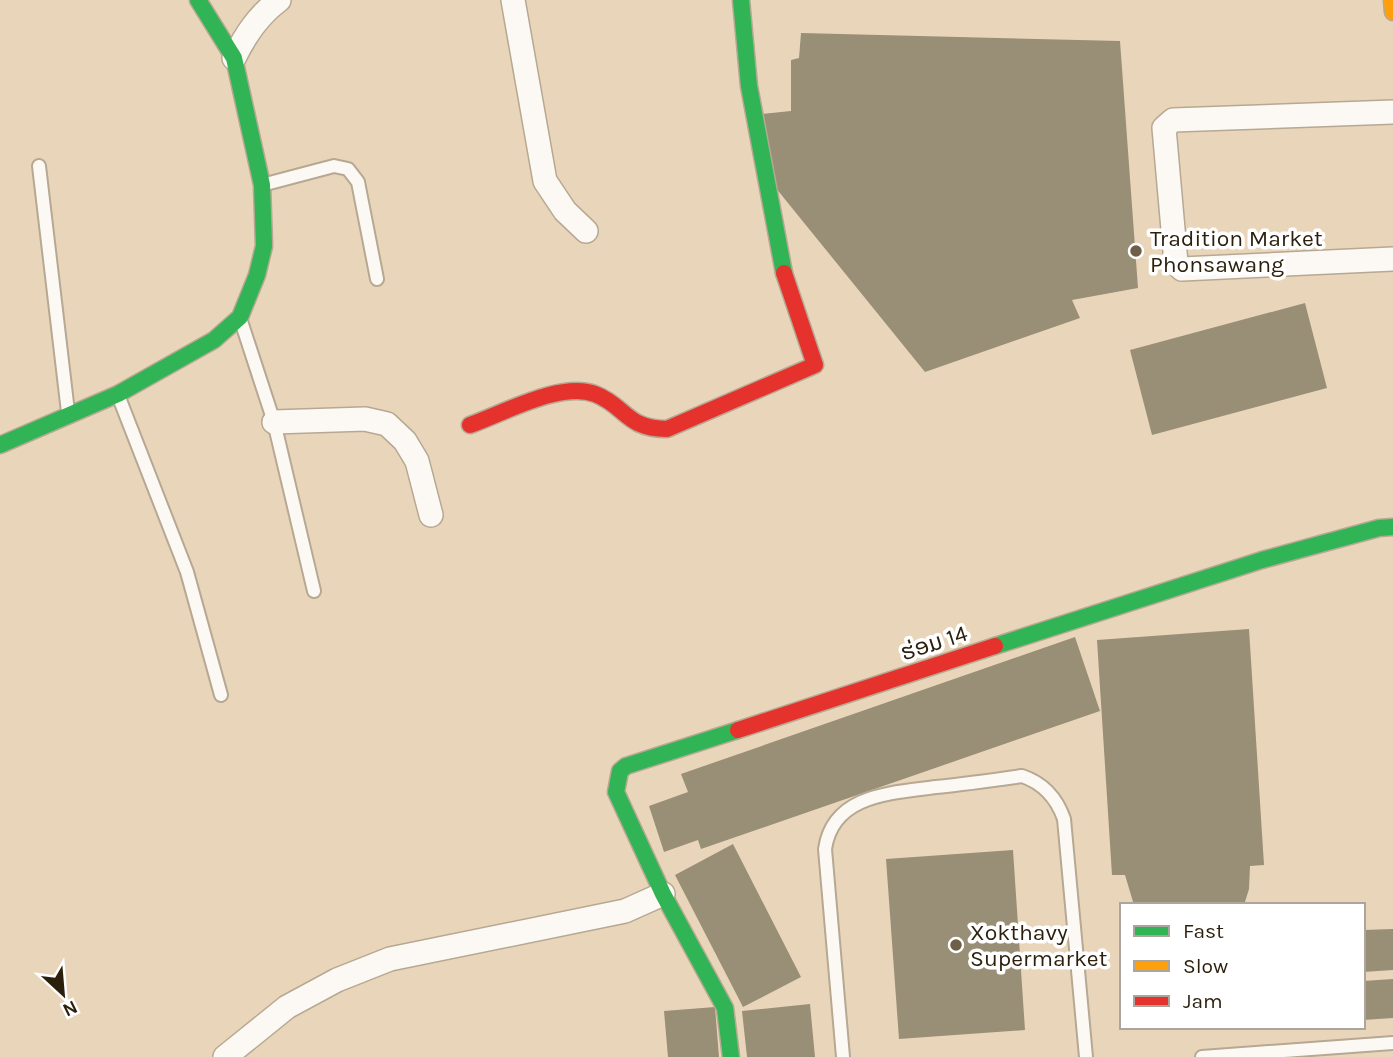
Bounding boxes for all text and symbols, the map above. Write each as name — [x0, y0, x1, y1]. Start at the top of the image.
place label: Tradition Market Phonsawang — [1150, 225, 1323, 278]
marker: Tradition Market Phonsawang — [1128, 243, 1144, 259]
street label: ຮ່ອມ 14 — [897, 620, 971, 666]
legend — [1120, 903, 1365, 1029]
place label: Xokthavy Supermarket — [970, 919, 1108, 972]
text: Fast — [1183, 919, 1224, 943]
marker: Xokthavy Supermarket — [948, 937, 964, 953]
text: Slow — [1183, 954, 1228, 978]
north arrow — [28, 959, 98, 1029]
text: Jam — [1183, 989, 1223, 1013]
text: N — [59, 996, 81, 1021]

